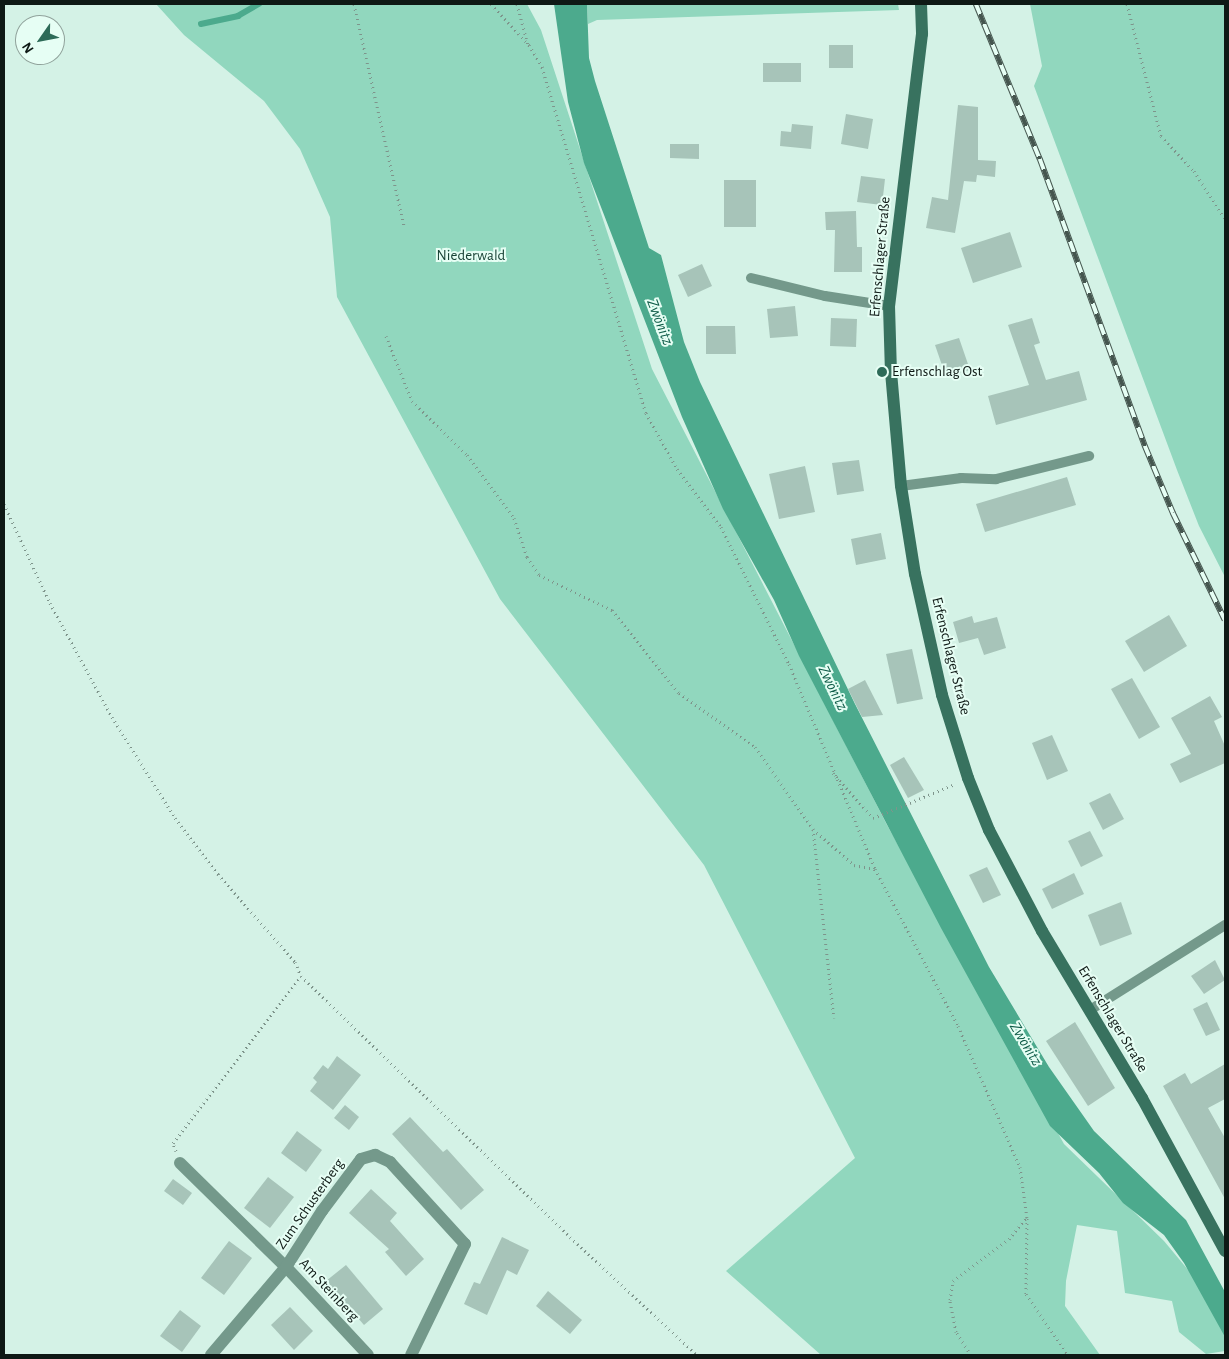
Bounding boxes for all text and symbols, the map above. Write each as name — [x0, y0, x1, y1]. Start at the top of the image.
north arrow — [15, 15, 65, 65]
text: N — [20, 40, 37, 56]
street label: Erfenschlager Straße — [866, 196, 894, 318]
park label: Niederwald — [437, 247, 505, 265]
water label: Zwönitz — [642, 296, 678, 348]
place label: Erfenschlag Ost — [892, 363, 982, 381]
marker: Erfenschlag Ost — [876, 366, 888, 378]
street label: Erfenschlager Straße — [928, 595, 974, 717]
water label: Zwönitz — [814, 662, 852, 714]
street label: Erfenschlager Straße — [1074, 963, 1152, 1075]
water label: Zwönitz — [1005, 1019, 1047, 1069]
street label: Zum Schusterberg — [272, 1155, 348, 1253]
street label: Am Steinberg — [295, 1255, 363, 1325]

